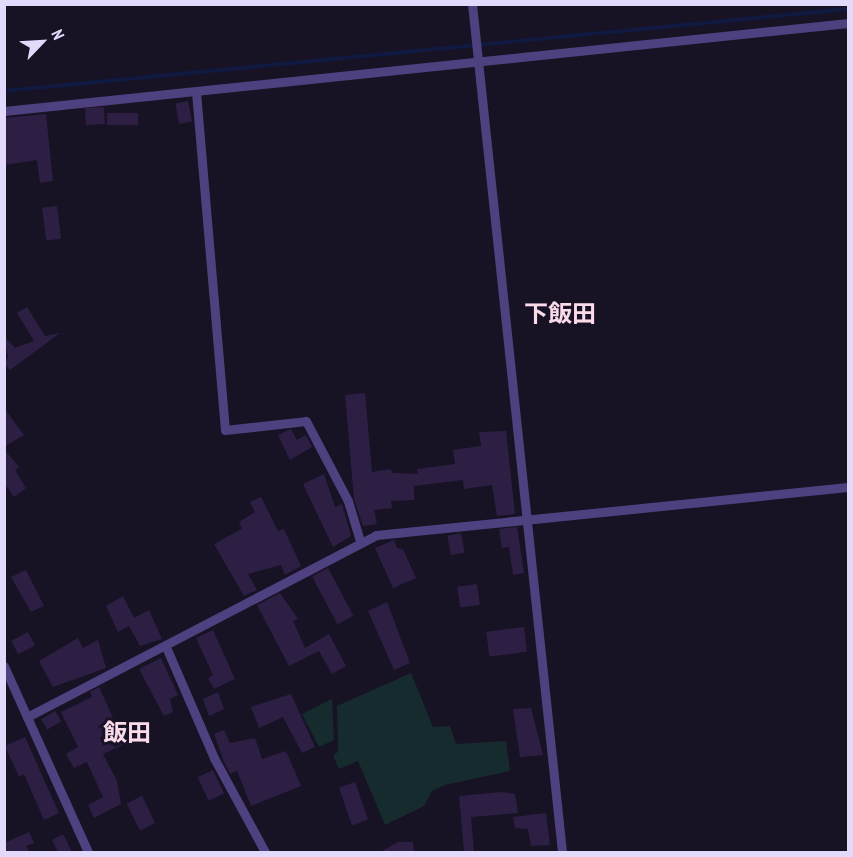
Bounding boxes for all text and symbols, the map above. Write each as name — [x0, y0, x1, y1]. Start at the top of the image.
north arrow — [12, 12, 72, 72]
text: N — [47, 26, 69, 43]
district label: 下飯田 — [524, 300, 596, 328]
district label: 飯田 — [103, 719, 151, 747]

